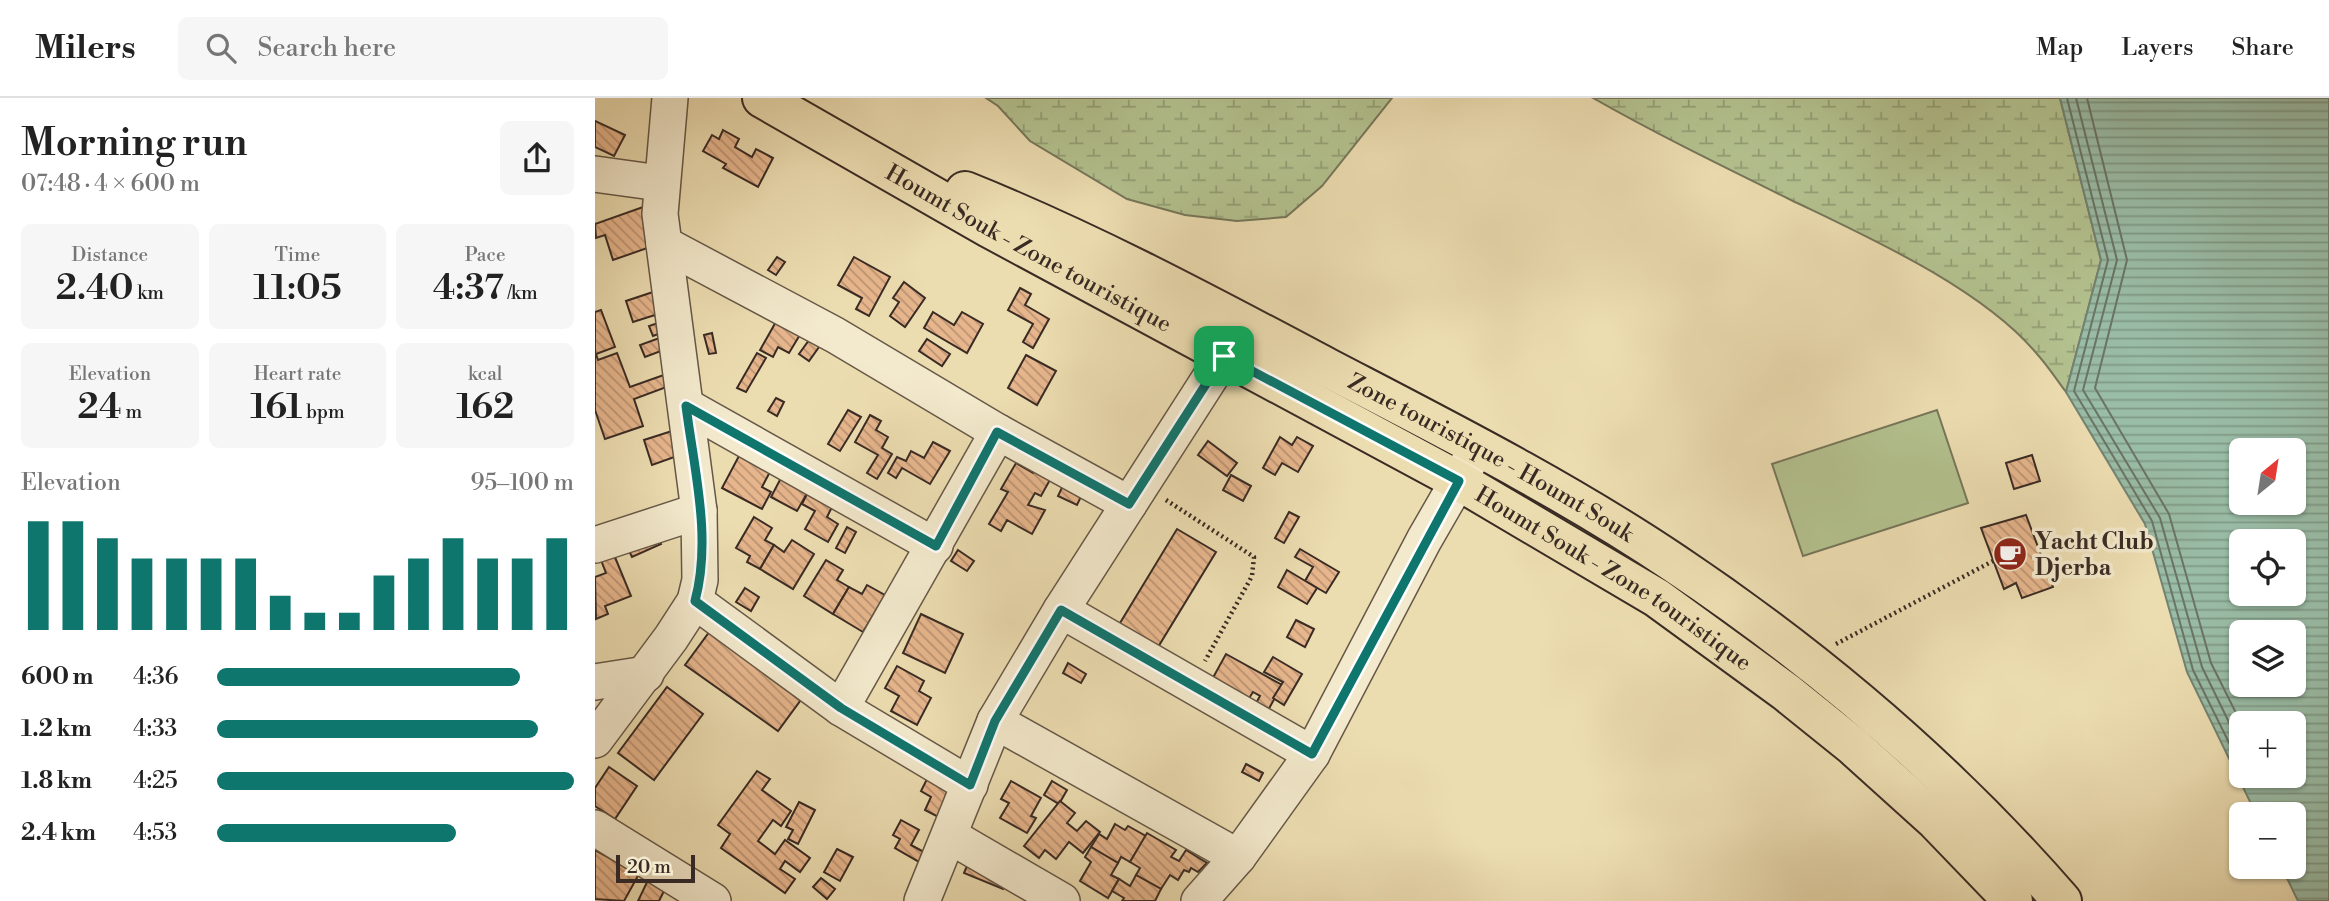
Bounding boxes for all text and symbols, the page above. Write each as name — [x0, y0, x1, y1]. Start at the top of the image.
search box — [178, 17, 668, 80]
text: Milers — [35, 28, 136, 69]
icon: search — [202, 29, 240, 67]
text: Search here — [258, 32, 396, 64]
text: Map — [2036, 33, 2083, 63]
text: Layers — [2121, 33, 2193, 63]
text: Share — [2231, 33, 2294, 63]
text: Morning run — [21, 120, 247, 167]
button: share — [500, 121, 574, 195]
street label: Houmt Souk - Zone touristique — [880, 159, 1176, 339]
text: 07:48 · 4 × 600 m — [21, 170, 200, 198]
text: Distance — [71, 243, 148, 267]
text: Time — [275, 243, 320, 267]
text: Pace — [465, 243, 506, 267]
text: 2.40 — [56, 267, 133, 310]
text: 11:05 — [253, 267, 342, 310]
text: 4:37 — [433, 267, 504, 310]
text: km — [133, 281, 164, 305]
text: /km — [504, 281, 538, 305]
pin — [1194, 326, 1254, 386]
icon: arrive — [1205, 337, 1243, 375]
text: Elevation — [69, 362, 151, 386]
text: Heart rate — [254, 362, 341, 386]
text: kcal — [468, 362, 502, 386]
street label: Zone touristique - Houmt Souk — [1343, 368, 1640, 549]
text: 24 — [77, 386, 122, 429]
text: 161 — [250, 386, 302, 429]
text: 162 — [456, 386, 514, 429]
text: m — [122, 400, 142, 424]
text: bpm — [302, 400, 345, 424]
north arrow — [2229, 438, 2307, 514]
map controls — [2229, 438, 2306, 879]
text: Elevation — [21, 469, 121, 497]
text: 95–100 m — [470, 469, 574, 497]
street label: Houmt Souk - Zone touristique — [1470, 481, 1757, 677]
place label: Yacht Club Djerba — [2035, 528, 2154, 582]
button: locate — [2229, 529, 2306, 606]
cafe icon: Yacht Club Djerba — [1991, 535, 2029, 573]
button: layers — [2229, 620, 2306, 697]
text: 600 m — [21, 663, 94, 691]
text: 4:36 — [133, 663, 179, 691]
button: + — [2229, 711, 2306, 788]
text: 1.2 km — [21, 715, 92, 743]
text: 4:33 — [133, 715, 177, 743]
text: 1.8 km — [21, 767, 92, 795]
text: 4:25 — [133, 767, 178, 795]
button: − — [2229, 802, 2306, 879]
text: 2.4 km — [21, 819, 96, 847]
text: 4:53 — [133, 819, 177, 847]
scale bar — [616, 852, 695, 884]
text: 20 m — [627, 855, 671, 879]

